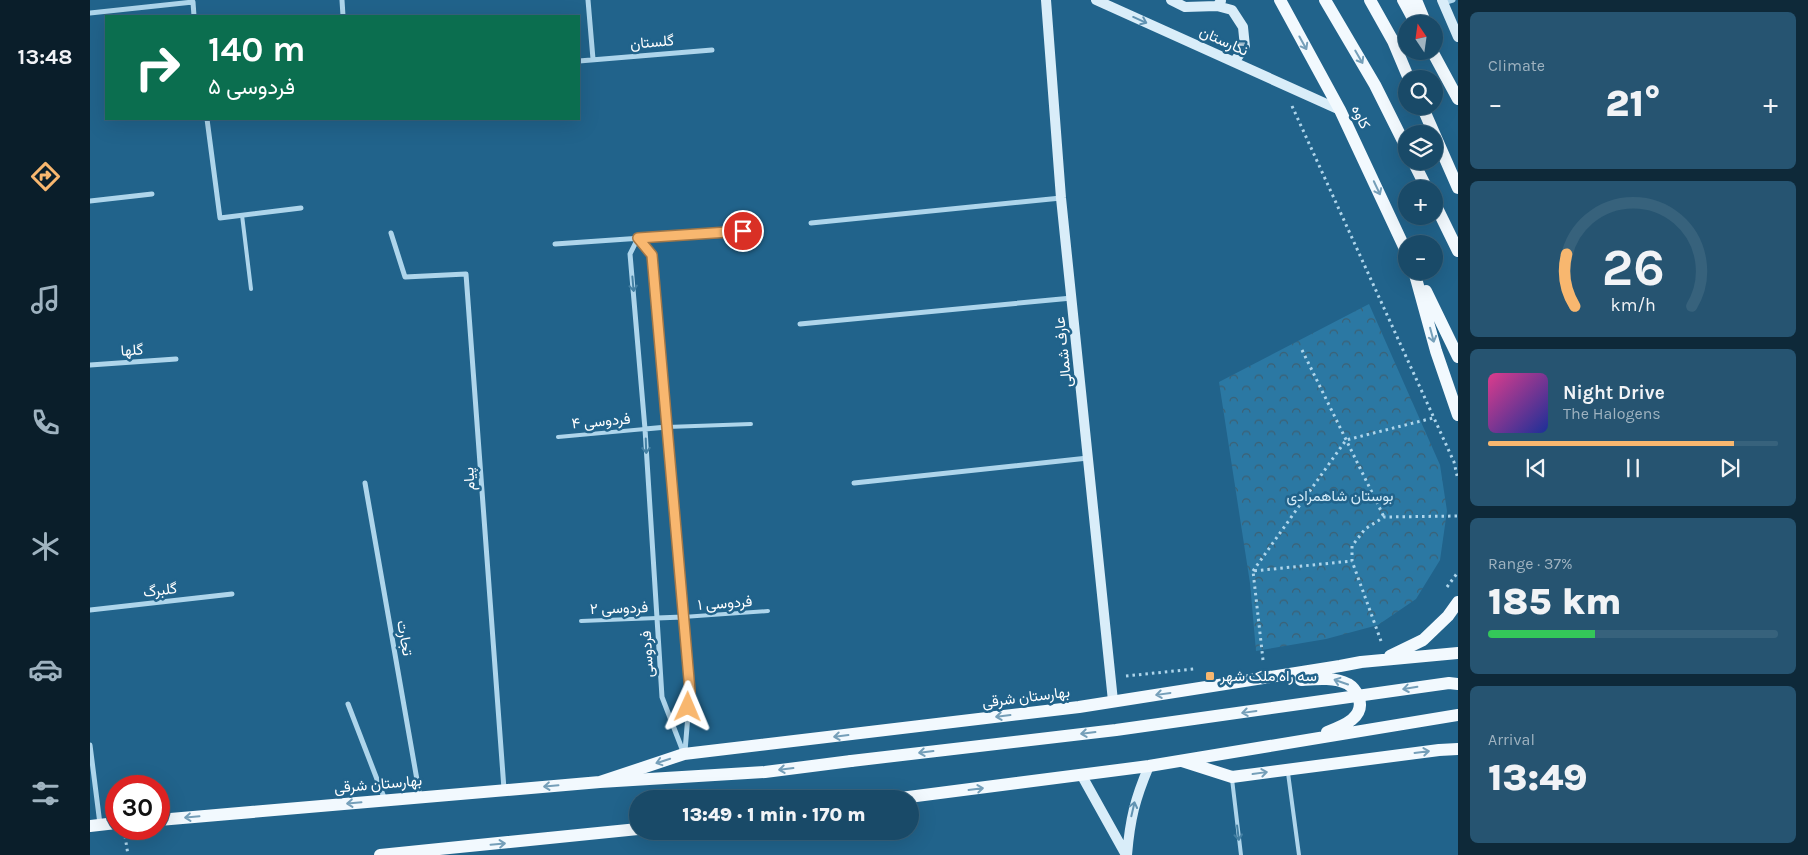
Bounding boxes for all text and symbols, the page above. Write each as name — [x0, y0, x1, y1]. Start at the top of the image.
north arrow — [1398, 15, 1442, 60]
map controls — [1398, 15, 1443, 280]
one-way arrow — [1132, 16, 1147, 25]
street label: نگارستان — [1197, 22, 1251, 60]
text: 140 m — [208, 29, 306, 70]
street label: گلستان — [629, 31, 675, 53]
icon: right — [125, 35, 190, 100]
one-way arrow — [1298, 35, 1308, 50]
text: 13:48 — [18, 44, 72, 70]
one-way arrow — [1354, 50, 1364, 64]
text: Climate — [1488, 56, 1545, 75]
button: search — [1398, 70, 1443, 115]
text: فردوسی ۵ — [208, 74, 295, 100]
text: 21° — [1605, 81, 1661, 126]
text: − — [1488, 87, 1503, 120]
text: + — [1763, 87, 1778, 120]
street label: کاوه — [1348, 102, 1374, 132]
button: layers — [1398, 125, 1443, 170]
icon: directions — [28, 159, 63, 194]
one-way arrow — [1372, 180, 1382, 195]
button: + — [1398, 180, 1443, 225]
pin — [722, 210, 764, 252]
icon: arrive — [729, 217, 757, 245]
button: − — [1398, 235, 1443, 280]
text: 26 — [1601, 237, 1665, 298]
one-way arrow — [628, 276, 637, 292]
icon: music — [28, 282, 63, 317]
text: km/h — [1610, 295, 1656, 316]
street label: عارف شمالی — [1050, 316, 1077, 388]
one-way arrow — [1428, 327, 1437, 343]
street label: گلها — [120, 340, 144, 360]
text: Night Drive — [1563, 382, 1665, 404]
text: The Halogens — [1563, 404, 1661, 423]
icon: phone — [28, 405, 63, 440]
street label: فردوسی ۴ — [571, 409, 631, 434]
one-way arrow — [641, 438, 651, 454]
icon: previous — [1522, 454, 1550, 482]
icon: pause — [1619, 454, 1647, 482]
icon: next — [1716, 454, 1744, 482]
street label: پیام — [459, 467, 480, 491]
park label: بوستان شاهمرادی — [1286, 487, 1394, 506]
icon: climate — [28, 529, 63, 564]
text: Range · 37% — [1488, 554, 1573, 573]
street label: گلبرگ — [142, 579, 178, 601]
text: 185 km — [1488, 579, 1622, 624]
street label: فردوسی ۱ — [697, 592, 753, 615]
street label: فردوسی ۲ — [590, 598, 649, 619]
street label: تجارت — [393, 619, 417, 658]
street label: فردوسی — [637, 630, 658, 678]
icon: car — [28, 652, 63, 687]
place label: سه راه ملک شهر — [1219, 667, 1317, 685]
marker: سه راه ملک شهر — [1204, 670, 1216, 682]
one-way arrow — [1334, 677, 1350, 687]
position arrow — [661, 680, 713, 732]
street label: بهارستان شرقی — [981, 683, 1071, 712]
one-way arrow — [1402, 684, 1418, 694]
one-way arrow — [1156, 689, 1172, 699]
one-way arrow — [1241, 707, 1257, 717]
one-way arrow — [995, 711, 1011, 721]
one-way arrow — [1080, 728, 1096, 738]
text: Arrival — [1488, 730, 1535, 749]
one-way arrow — [834, 731, 850, 741]
one-way arrow — [919, 747, 935, 757]
one-way arrow — [1413, 747, 1429, 757]
text: 13:49 — [1488, 755, 1588, 800]
one-way arrow — [656, 757, 672, 766]
one-way arrow — [778, 764, 794, 774]
one-way arrow — [1252, 768, 1268, 778]
street label: بهارستان شرقی — [333, 771, 423, 798]
speed limit sign: 30 — [105, 775, 170, 840]
icon: filters — [28, 776, 63, 811]
one-way arrow — [543, 781, 559, 791]
one-way arrow — [968, 784, 984, 794]
one-way arrow — [347, 798, 363, 808]
one-way arrow — [1129, 802, 1138, 818]
text: 13:49 · 1 min · 170 m — [682, 804, 866, 826]
one-way arrow — [185, 812, 201, 822]
one-way arrow — [1233, 825, 1243, 841]
one-way arrow — [490, 839, 506, 849]

